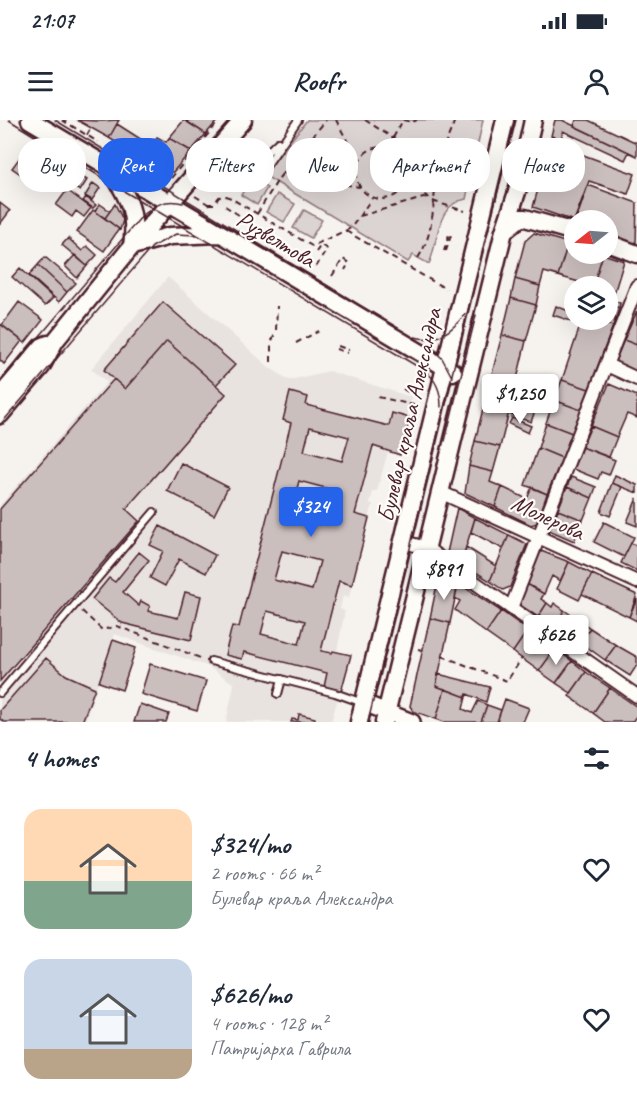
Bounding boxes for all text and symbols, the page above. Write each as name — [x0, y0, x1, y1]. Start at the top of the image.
text: 21:07 — [30, 7, 74, 35]
text: Roofr — [293, 64, 344, 98]
icon: menu — [24, 65, 57, 98]
icon: person — [580, 65, 613, 98]
chip: Buy — [18, 138, 86, 192]
chip: Rent — [98, 138, 174, 192]
chip: Filters — [186, 138, 274, 192]
chip: New — [286, 138, 358, 192]
chip: Apartment — [370, 138, 490, 192]
chip: House — [502, 138, 585, 192]
street label: Рузвелтова — [231, 204, 322, 276]
north arrow — [564, 210, 618, 264]
map controls — [564, 210, 618, 330]
button: layers — [564, 276, 618, 330]
street label: Булевар краља Александра — [370, 304, 449, 525]
pin: $1,250 — [471, 374, 569, 425]
text: $1,250 — [496, 381, 544, 406]
pin: $324 — [275, 487, 347, 538]
street label: Молерова — [507, 487, 591, 547]
text: $324 — [293, 494, 329, 519]
pin: $891 — [408, 550, 480, 601]
text: $891 — [426, 557, 462, 582]
pin: $626 — [520, 615, 592, 666]
text: $626 — [538, 622, 574, 647]
text: 4 homes — [24, 742, 97, 775]
icon: filters — [580, 742, 613, 775]
text: $324/mo — [210, 828, 290, 861]
icon: home — [72, 833, 144, 905]
icon: heart — [580, 853, 613, 886]
text: 2 rooms · 66 m² — [210, 861, 318, 886]
text: Булевар краља Александра — [210, 886, 392, 911]
text: $626/mo — [210, 978, 291, 1011]
icon: home — [72, 983, 144, 1055]
icon: heart — [580, 1003, 613, 1036]
text: 4 rooms · 128 m² — [210, 1011, 327, 1036]
text: Патријарха Гаврила — [210, 1036, 350, 1061]

